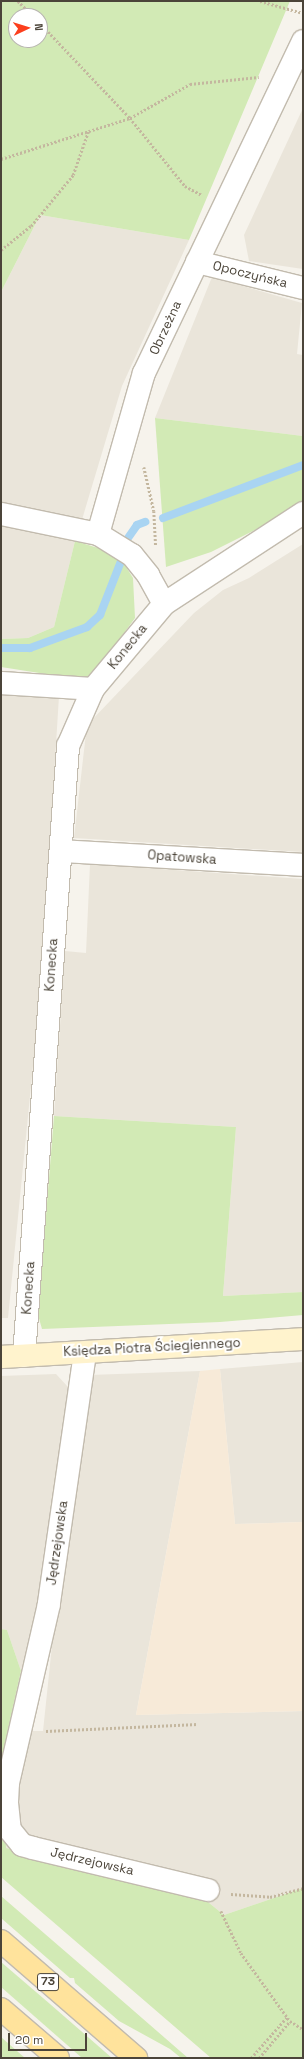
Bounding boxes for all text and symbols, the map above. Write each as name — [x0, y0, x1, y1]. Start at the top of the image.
north arrow — [8, 8, 48, 48]
text: N — [32, 23, 46, 31]
street label: Opoczyńska — [211, 258, 289, 292]
street label: Obrzeżna — [147, 298, 185, 358]
street label: Konecka — [105, 621, 151, 673]
street label: Opatowska — [147, 848, 217, 868]
street label: Konecka — [42, 938, 62, 992]
street label: Konecka — [19, 1261, 39, 1315]
street label: Księdza Piotra Ściegiennego — [63, 1336, 241, 1360]
street label: Jędrzejowska — [44, 1500, 72, 1586]
street label: Jędrzejowska — [49, 1845, 135, 1879]
road number: 73 — [37, 1972, 59, 1992]
scale bar — [10, 2025, 89, 2051]
text: 20 m — [15, 2032, 43, 2048]

